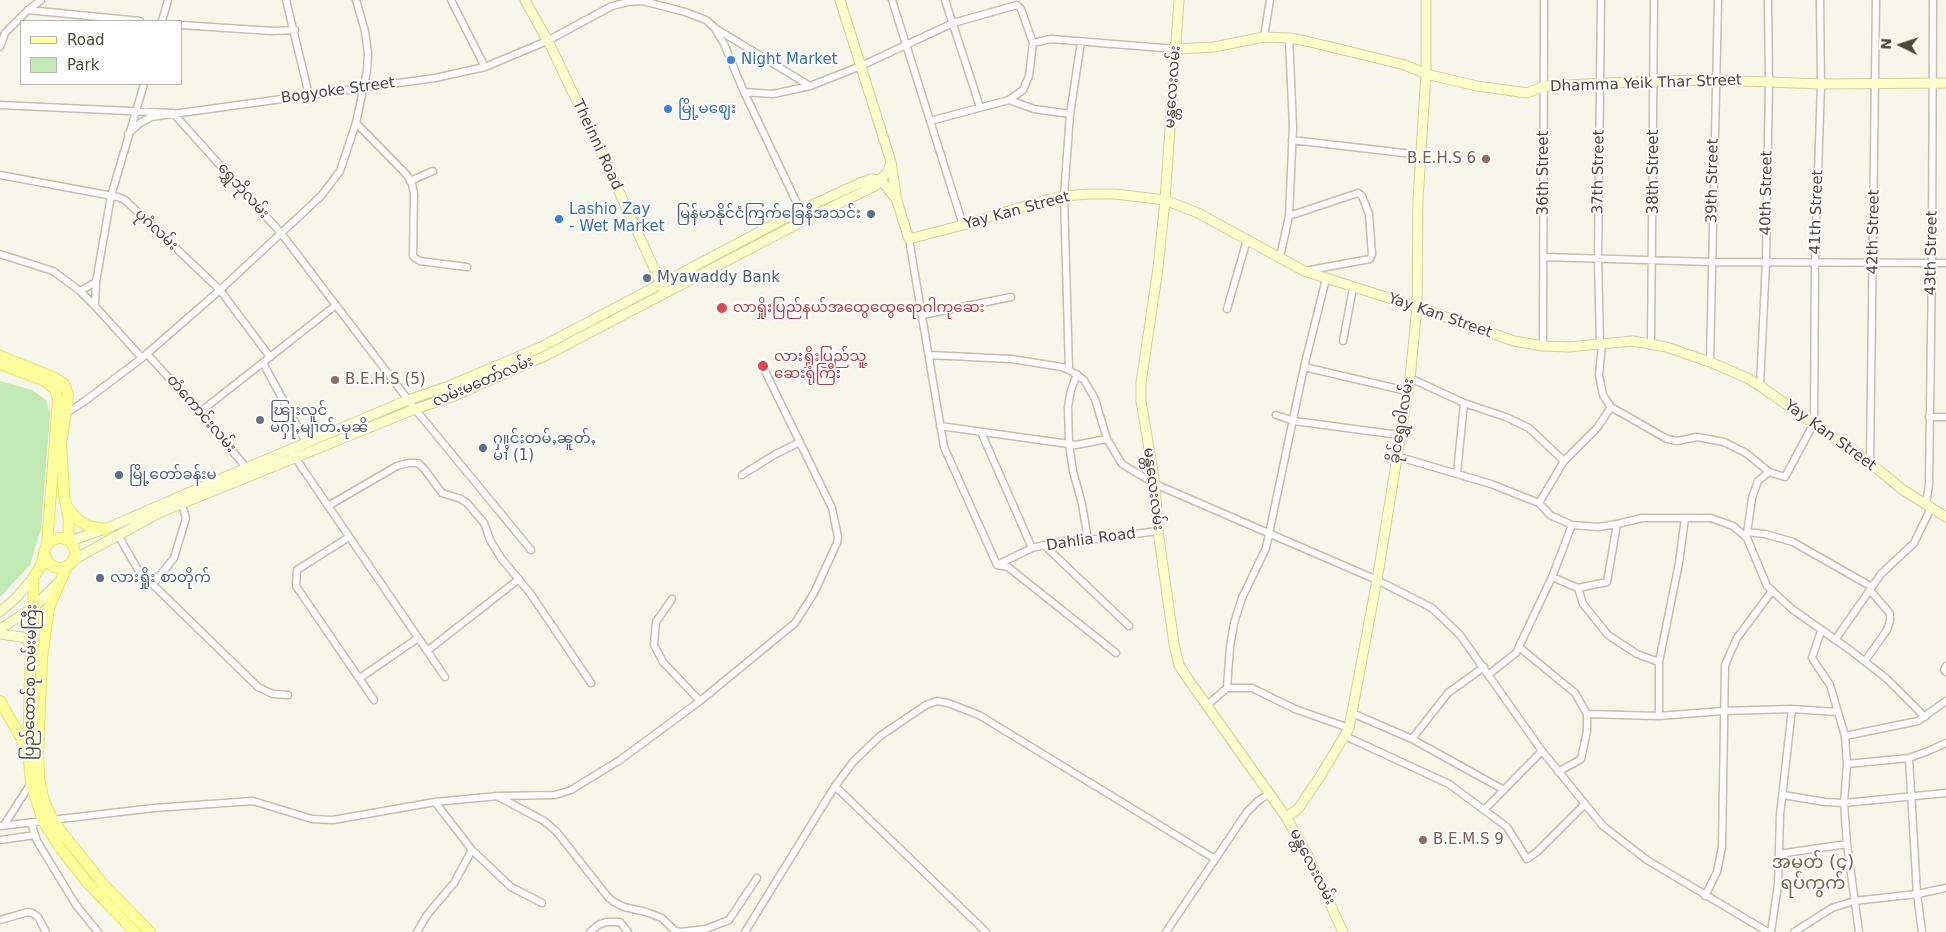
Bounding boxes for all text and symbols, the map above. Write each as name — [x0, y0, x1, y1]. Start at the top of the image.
legend — [20, 20, 182, 85]
north arrow — [1876, 20, 1926, 70]
text: Road — [67, 31, 105, 49]
text: N — [1878, 38, 1894, 50]
street label: မန္တလေးလမ်း — [1161, 45, 1185, 129]
place label: Night Market — [741, 51, 838, 69]
marker: Night Market — [725, 54, 737, 66]
text: Park — [67, 56, 99, 74]
street label: Dhamma Yeik Thar Street — [1550, 72, 1742, 96]
street label: Bogyoke Street — [280, 74, 396, 108]
street label: Theinni Road — [568, 97, 626, 193]
place label: မြို့မဈေး — [678, 100, 736, 118]
marker: မြို့မဈေး — [662, 103, 674, 115]
street label: 37th Street — [1589, 129, 1609, 215]
street label: 38th Street — [1645, 130, 1663, 214]
street label: 36th Street — [1535, 131, 1553, 215]
street label: 39th Street — [1703, 138, 1723, 224]
place label: B.E.H.S 6 — [1407, 150, 1476, 168]
street label: 40th Street — [1757, 150, 1777, 236]
marker: B.E.H.S 6 — [1480, 153, 1492, 165]
street label: ရွှေဘိုလမ်း — [213, 159, 273, 223]
street label: 41th Street — [1807, 169, 1827, 255]
street label: Yay Kan Street — [962, 188, 1072, 234]
street label: 42th Street — [1864, 189, 1884, 275]
place label: Lashio Zay - Wet Market — [569, 201, 665, 236]
place label: မြန်မာနိုင်ငံကြက်ခြေနီအသင်း — [677, 205, 861, 223]
street label: ပုဂံလမ်း — [131, 206, 181, 254]
marker: မြန်မာနိုင်ငံကြက်ခြေနီအသင်း — [865, 208, 877, 220]
street label: 43th Street — [1922, 210, 1942, 296]
marker: Lashio Zay - Wet Market — [553, 213, 565, 225]
place label: Myawaddy Bank — [657, 269, 780, 287]
marker: Myawaddy Bank — [641, 272, 653, 284]
street label: Yay Kan Street — [1386, 290, 1494, 342]
place label: လာရှိုးပြည်နယ်အထွေထွေရောဂါကုဆေး — [733, 299, 985, 317]
marker: လာရှိုးပြည်နယ်အထွေထွေရောဂါကုဆေး — [715, 301, 729, 315]
place label: လားရှိုးပြည်သူ့ ဆေးရုံကြီး — [774, 348, 867, 383]
street label: လမ်းမတော်လမ်း — [430, 353, 536, 411]
marker: လားရှိုးပြည်သူ့ ဆေးရုံကြီး — [756, 359, 770, 373]
place label: B.E.H.S (5) — [345, 371, 426, 389]
street label: တံကောင်းလမ်း — [162, 372, 240, 456]
marker: B.E.H.S (5) — [329, 374, 341, 386]
street label: ခိုင်ရွှေဝါလမ်း — [1386, 377, 1418, 465]
street label: Yay Kan Street — [1781, 397, 1879, 475]
place label: ၽြႃးလူင် မႁႃႇမျၢတ်ႉမုၼိ — [270, 402, 368, 437]
marker: ၽြႃးလူင် မႁႃႇမျၢတ်ႉမုၼိ — [254, 414, 266, 426]
place label: ႁူင်းတမ်ႇၼူတ်ႇ မၢႆ (1) — [493, 430, 596, 465]
marker: ႁူင်းတမ်ႇၼူတ်ႇ မၢႆ (1) — [477, 442, 489, 454]
street label: မန္တလေးလမ်း — [1139, 447, 1167, 531]
place label: မြို့တော်ခန်းမ — [129, 466, 217, 484]
marker: မြို့တော်ခန်းမ — [113, 469, 125, 481]
street label: Dahlia Road — [1045, 525, 1137, 555]
place label: လားရှိုး စာတိုက် — [110, 569, 211, 587]
marker: လားရှိုး စာတိုက် — [94, 572, 106, 584]
street label: ပြည်ထောင်စု လမ်းမကြီး — [21, 604, 41, 760]
street label: မန္တလေးလမ်း — [1285, 826, 1339, 908]
place label: B.E.M.S 9 — [1433, 831, 1504, 849]
marker: B.E.M.S 9 — [1417, 834, 1429, 846]
district label: အမှတ် (၄) ရပ်ကွက် — [1772, 852, 1854, 894]

